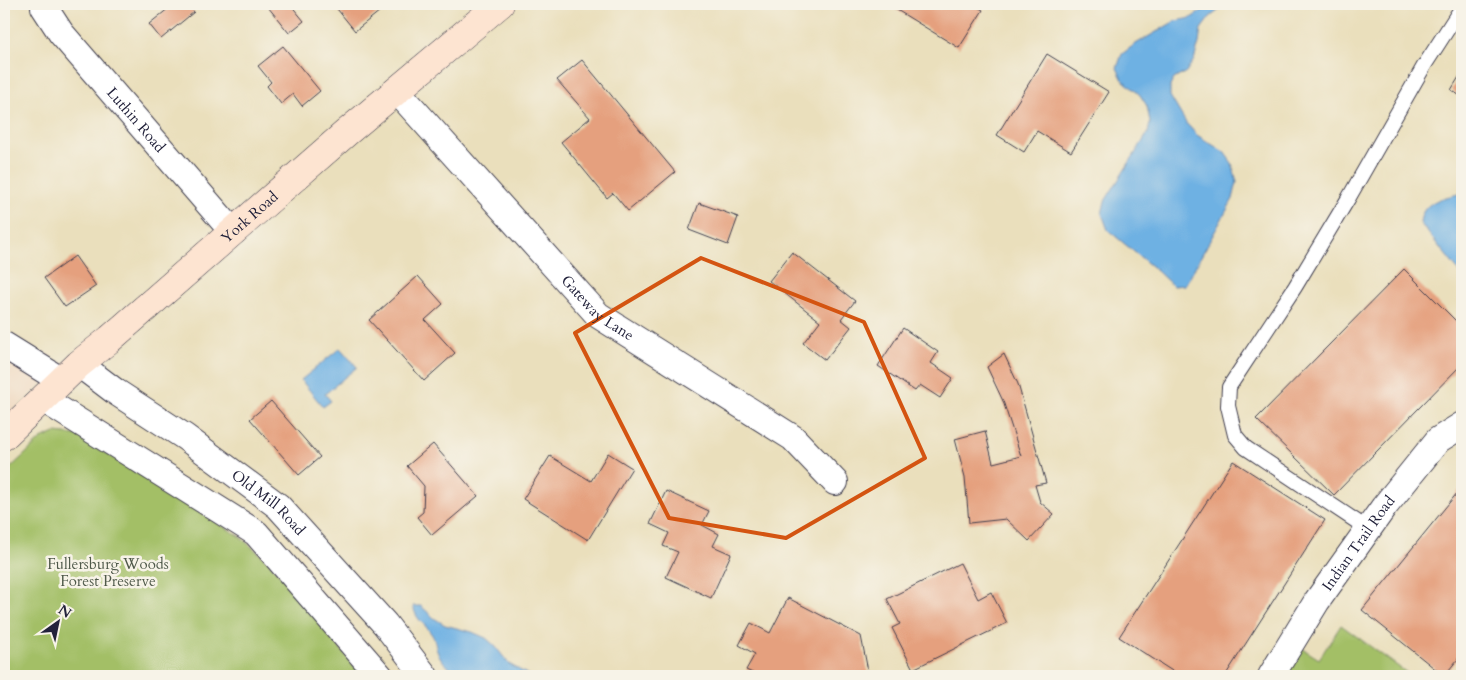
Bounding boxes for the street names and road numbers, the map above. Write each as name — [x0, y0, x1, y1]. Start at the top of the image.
street label: Luthin Road — [102, 83, 170, 157]
street label: York Road — [217, 187, 282, 248]
street label: Gateway Lane — [557, 271, 638, 345]
street label: Old Mill Road — [227, 465, 310, 540]
street label: Indian Trail Road — [1317, 491, 1399, 595]

